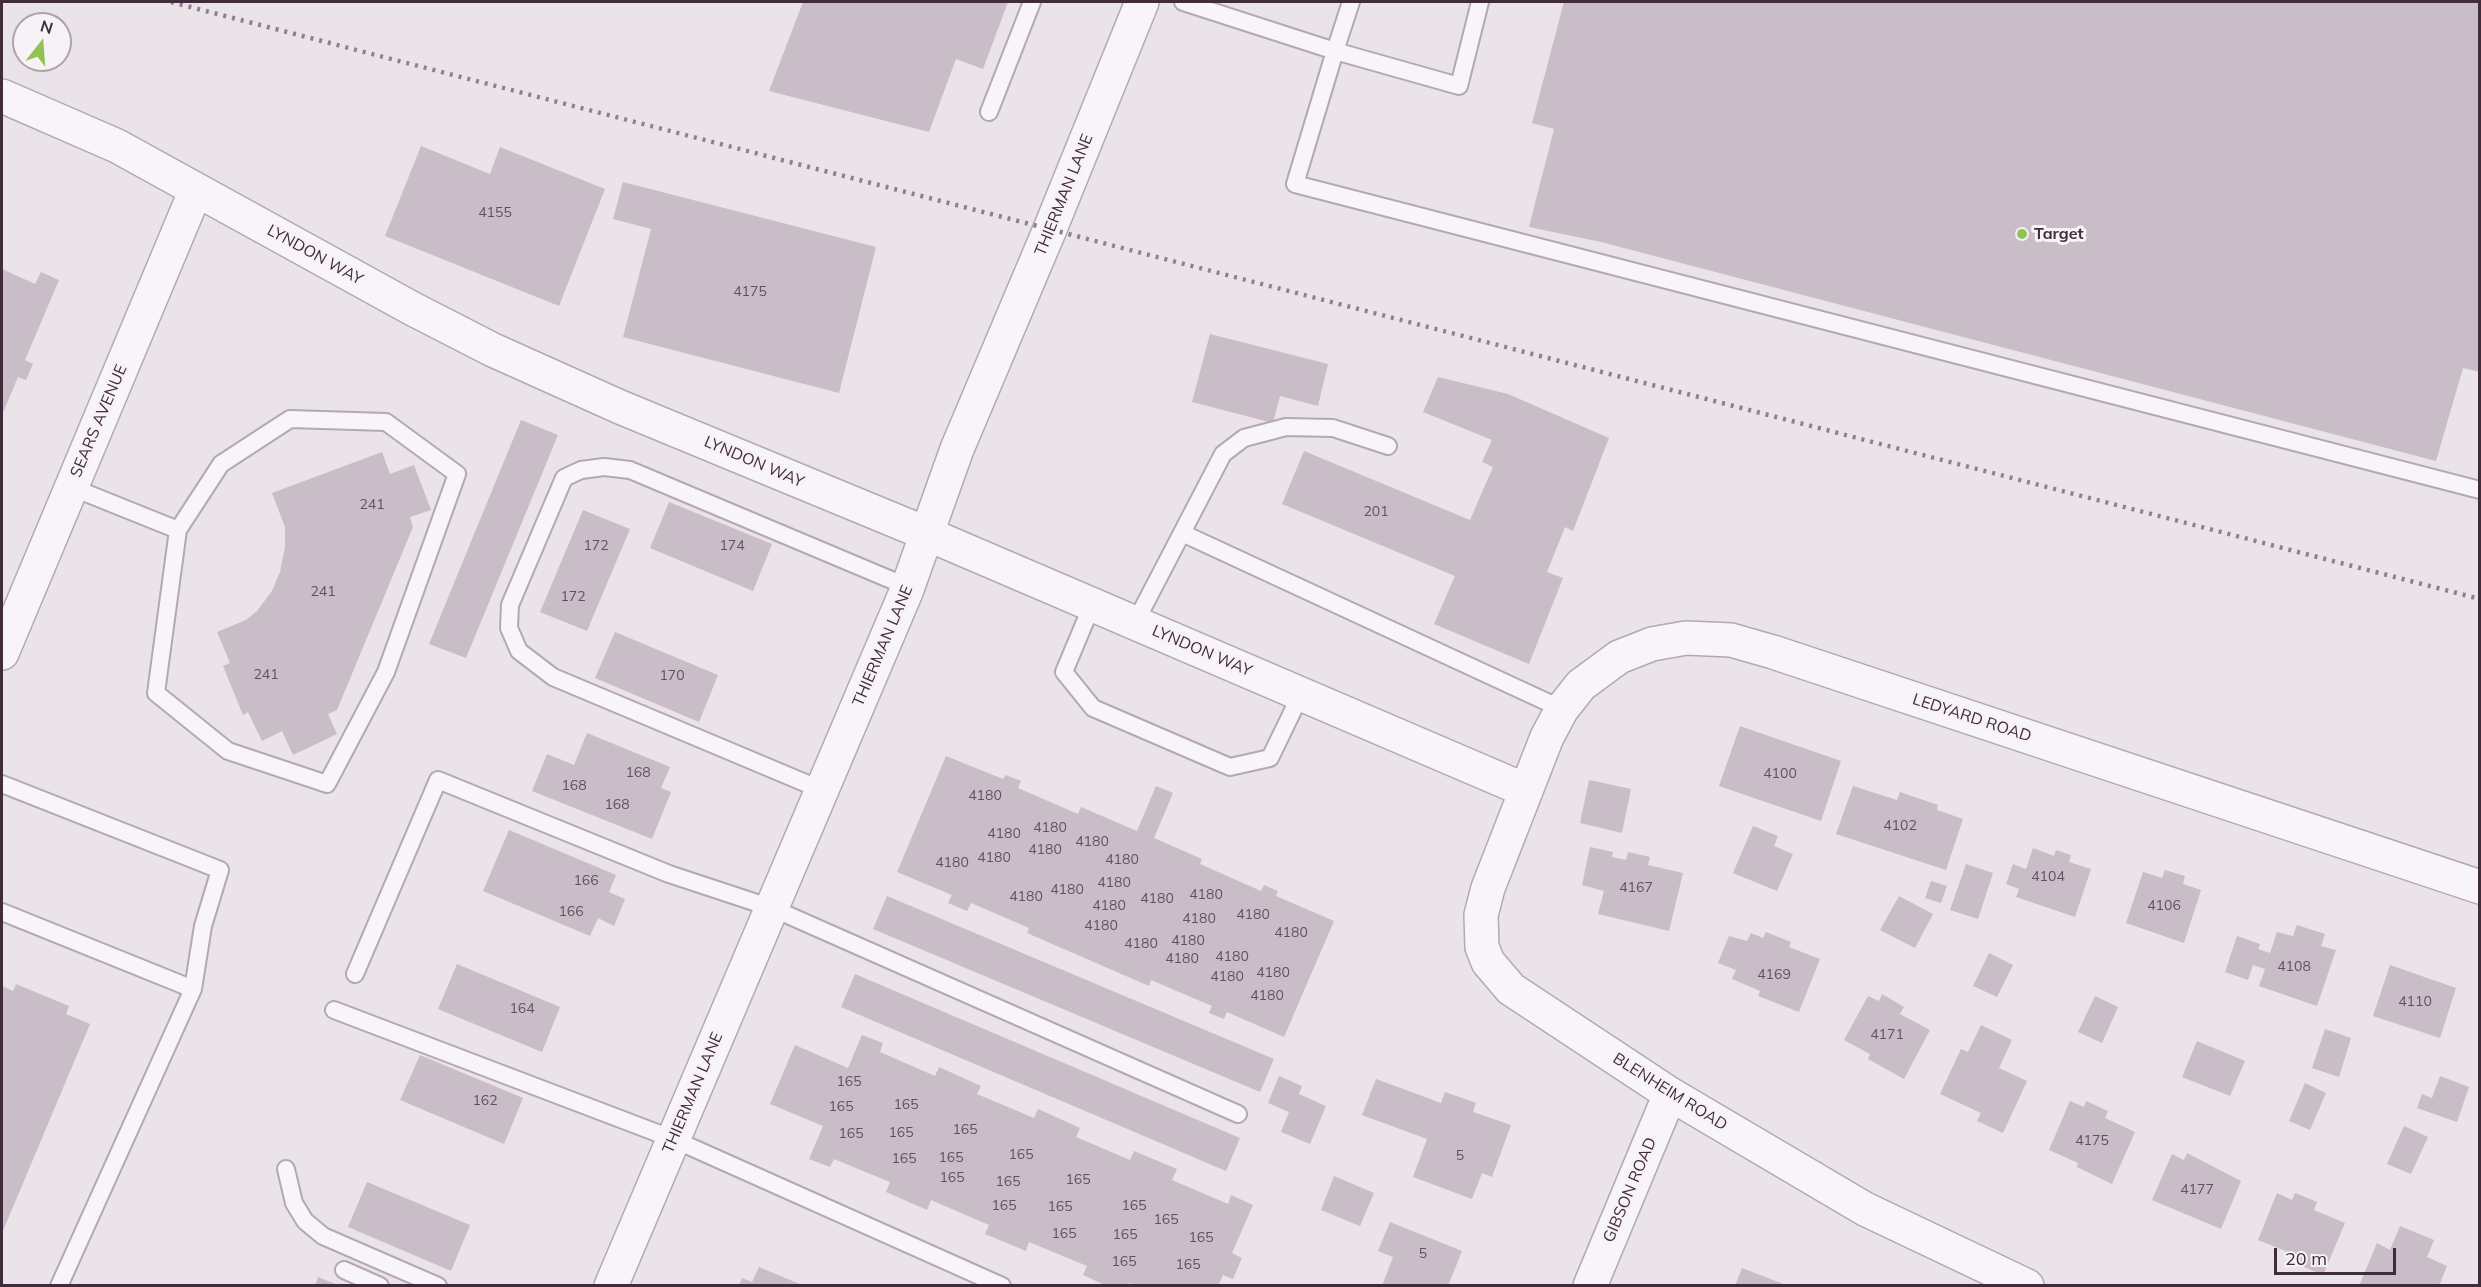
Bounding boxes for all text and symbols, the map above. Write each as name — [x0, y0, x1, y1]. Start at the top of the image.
north arrow — [12, 12, 72, 72]
text: N — [38, 15, 55, 38]
street label: THIERMAN LANE — [1031, 131, 1097, 259]
house number: 4155 — [478, 205, 512, 221]
street label: LYNDON WAY — [264, 221, 366, 289]
place label: Target — [2034, 224, 2083, 244]
marker: Target — [2015, 227, 2029, 241]
house number: 4175 — [733, 284, 767, 300]
street label: SEARS AVENUE — [67, 362, 131, 480]
street label: LYNDON WAY — [701, 432, 807, 492]
house number: 241 — [359, 497, 385, 513]
house number: 201 — [1363, 504, 1389, 520]
house number: 172 — [583, 538, 609, 554]
house number: 174 — [719, 538, 745, 554]
street label: THIERMAN LANE — [849, 583, 917, 709]
house number: 241 — [310, 584, 336, 600]
house number: 172 — [560, 589, 586, 605]
street label: LYNDON WAY — [1149, 621, 1255, 681]
house number: 241 — [253, 667, 279, 683]
house number: 170 — [659, 668, 685, 684]
street label: LEDYARD ROAD — [1910, 690, 2034, 746]
house number: 168 — [625, 765, 651, 781]
house number: 4100 — [1763, 766, 1797, 782]
house number: 168 — [561, 778, 587, 794]
house number: 4180 — [968, 788, 1002, 804]
house number: 168 — [604, 797, 630, 813]
house number: 4102 — [1883, 818, 1917, 834]
house number: 4180 — [1033, 820, 1067, 836]
house number: 4180 — [987, 826, 1021, 842]
house number: 4180 — [1075, 834, 1109, 850]
house number: 4180 — [1028, 842, 1062, 858]
house number: 4180 — [977, 850, 1011, 866]
house number: 4180 — [1105, 852, 1139, 868]
house number: 4180 — [935, 855, 969, 871]
house number: 4104 — [2031, 869, 2065, 885]
house number: 166 — [573, 873, 599, 889]
house number: 4180 — [1097, 875, 1131, 891]
house number: 4167 — [1619, 880, 1653, 896]
house number: 4180 — [1050, 882, 1084, 898]
house number: 4180 — [1189, 887, 1223, 903]
house number: 4180 — [1009, 889, 1043, 905]
house number: 4180 — [1140, 891, 1174, 907]
house number: 4180 — [1092, 898, 1126, 914]
house number: 4106 — [2147, 898, 2181, 914]
house number: 166 — [558, 904, 584, 920]
house number: 4180 — [1236, 907, 1270, 923]
house number: 4180 — [1182, 911, 1216, 927]
house number: 4180 — [1084, 918, 1118, 934]
house number: 4180 — [1274, 925, 1308, 941]
house number: 4180 — [1171, 933, 1205, 949]
house number: 4180 — [1124, 936, 1158, 952]
house number: 4180 — [1215, 949, 1249, 965]
house number: 4180 — [1165, 951, 1199, 967]
house number: 4108 — [2277, 959, 2311, 975]
house number: 4180 — [1256, 965, 1290, 981]
house number: 4169 — [1757, 967, 1791, 983]
house number: 4180 — [1210, 969, 1244, 985]
house number: 4180 — [1250, 988, 1284, 1004]
house number: 4110 — [2398, 994, 2432, 1010]
house number: 164 — [509, 1001, 535, 1017]
house number: 4171 — [1870, 1027, 1904, 1043]
street label: THIERMAN LANE — [659, 1030, 727, 1156]
street label: BLENHEIM ROAD — [1609, 1049, 1731, 1135]
house number: 165 — [836, 1074, 862, 1090]
house number: 162 — [472, 1093, 498, 1109]
house number: 165 — [893, 1097, 919, 1113]
house number: 165 — [828, 1099, 854, 1115]
house number: 165 — [952, 1122, 978, 1138]
house number: 165 — [888, 1125, 914, 1141]
house number: 165 — [838, 1126, 864, 1142]
house number: 4175 — [2075, 1133, 2109, 1149]
street label: GIBSON ROAD — [1599, 1135, 1661, 1245]
house number: 165 — [1008, 1147, 1034, 1163]
house number: 5 — [1456, 1148, 1464, 1164]
house number: 165 — [938, 1150, 964, 1166]
house number: 165 — [891, 1151, 917, 1167]
house number: 165 — [939, 1170, 965, 1186]
house number: 165 — [1065, 1172, 1091, 1188]
house number: 165 — [995, 1174, 1021, 1190]
house number: 4177 — [2180, 1182, 2214, 1198]
house number: 165 — [991, 1198, 1017, 1214]
house number: 165 — [1121, 1198, 1147, 1214]
house number: 165 — [1047, 1199, 1073, 1215]
house number: 165 — [1153, 1212, 1179, 1228]
house number: 165 — [1051, 1226, 1077, 1242]
house number: 165 — [1112, 1227, 1138, 1243]
house number: 165 — [1188, 1230, 1214, 1246]
scale bar — [2277, 1236, 2398, 1274]
house number: 5 — [1419, 1246, 1427, 1262]
text: 20 m — [2285, 1247, 2327, 1270]
house number: 165 — [1111, 1254, 1137, 1270]
house number: 165 — [1175, 1257, 1201, 1273]

